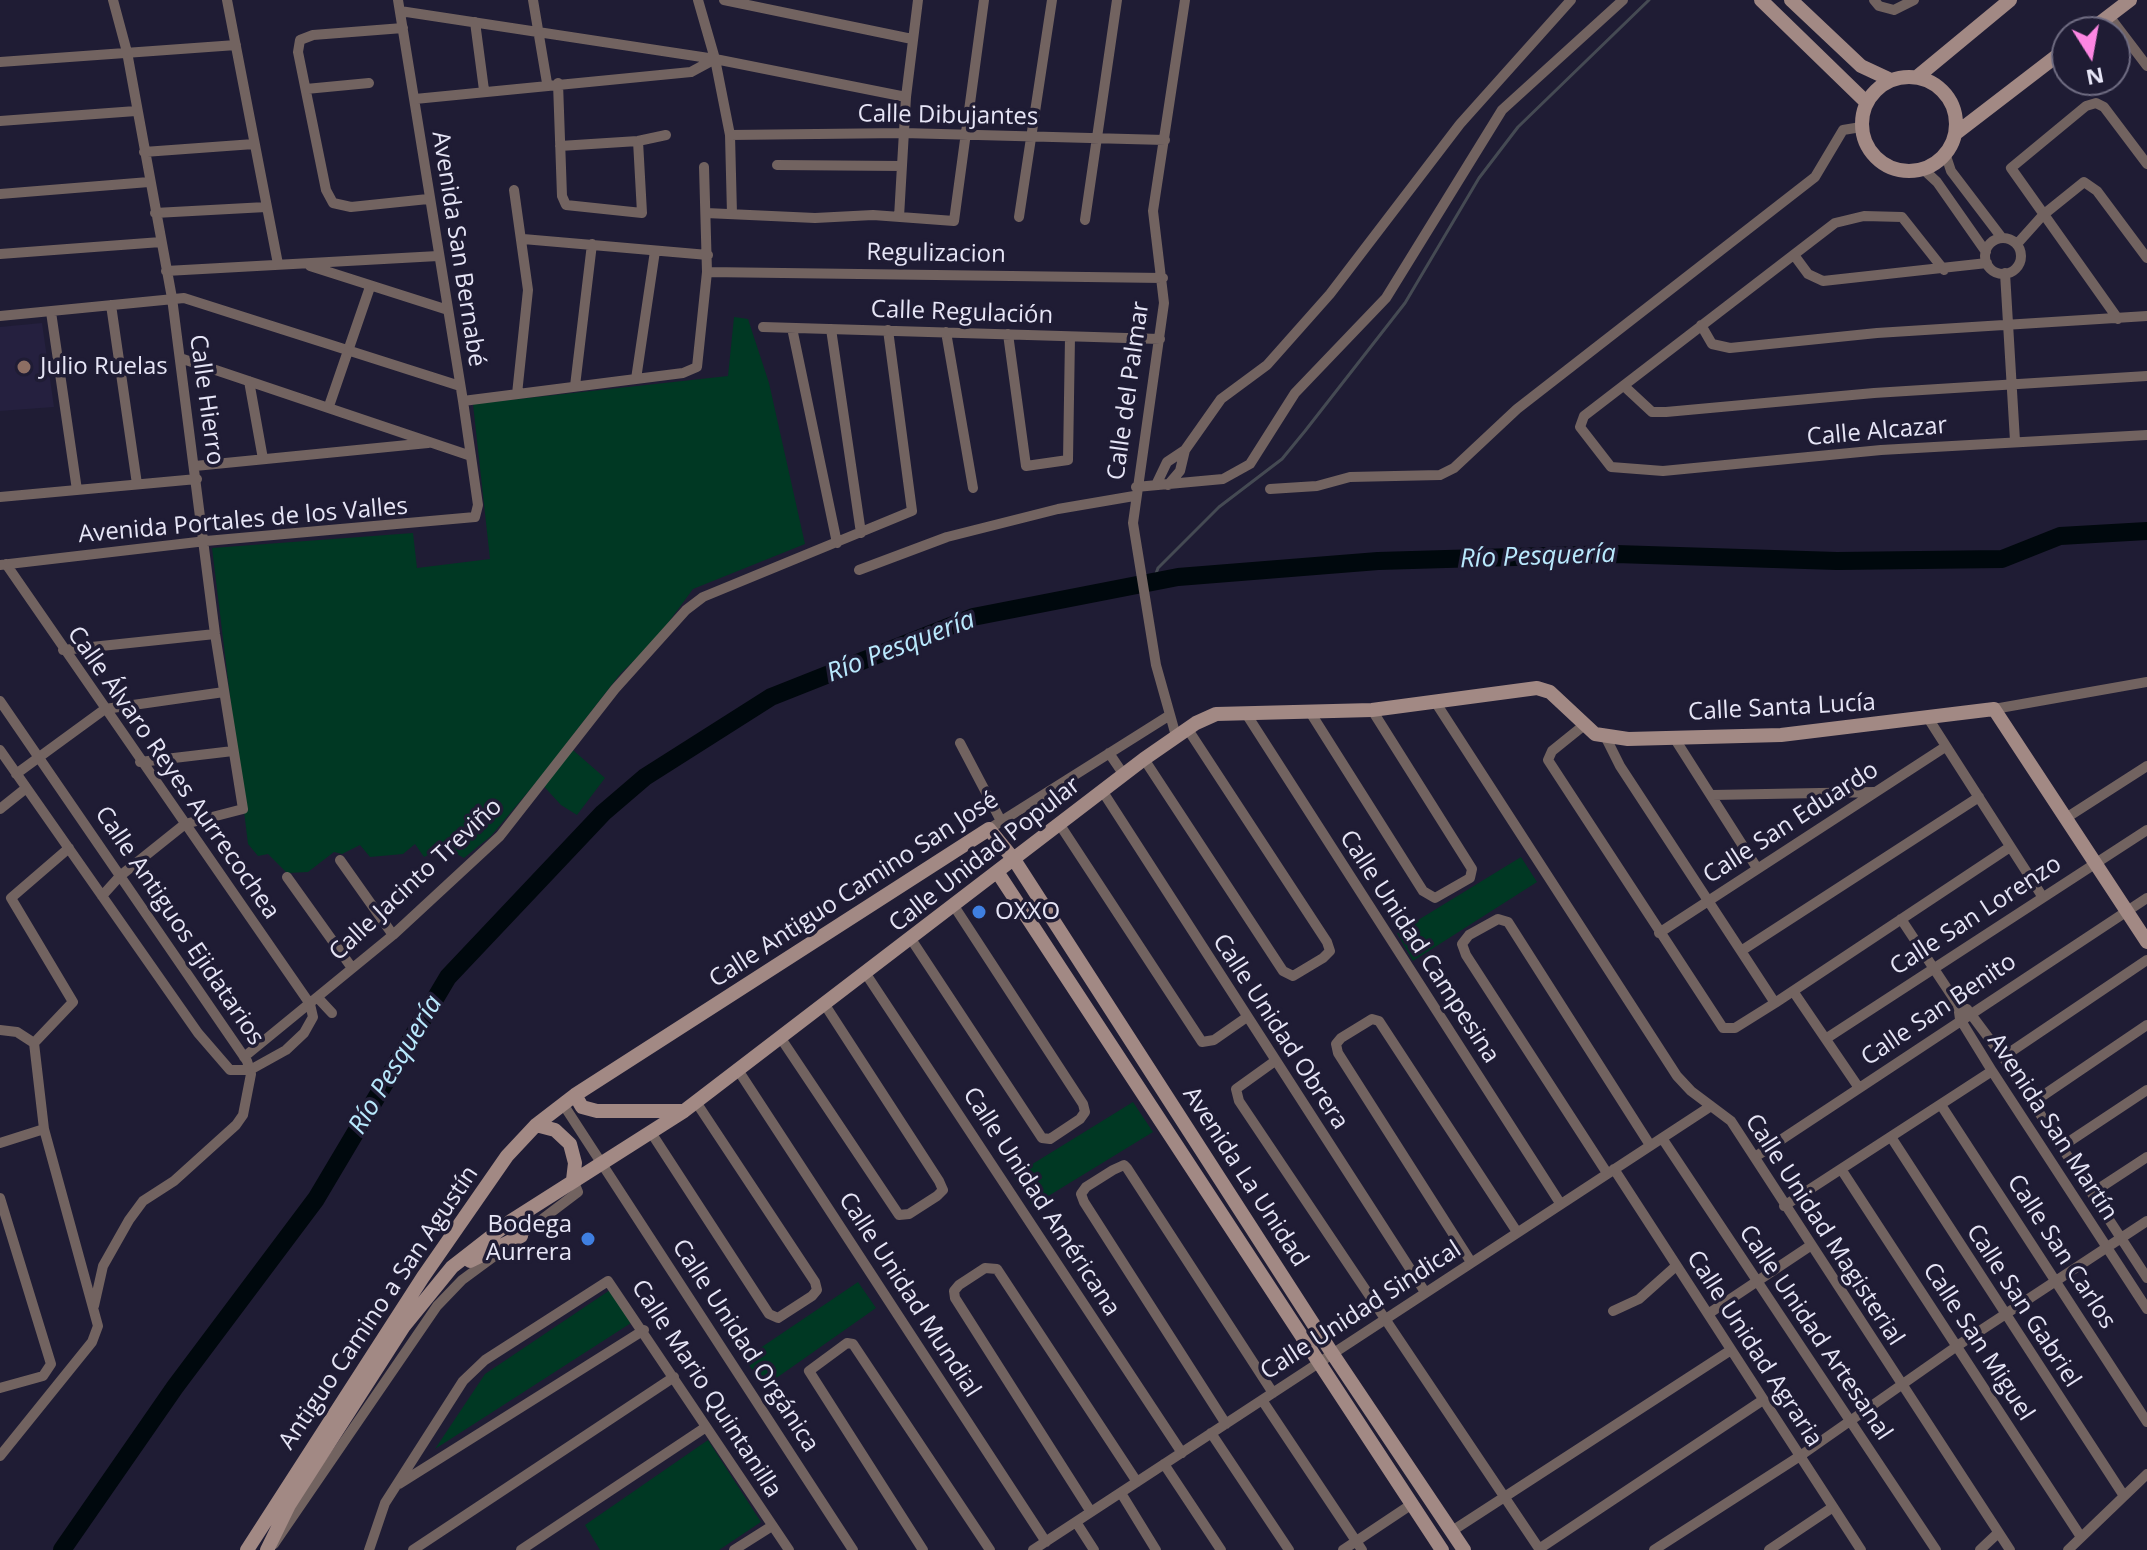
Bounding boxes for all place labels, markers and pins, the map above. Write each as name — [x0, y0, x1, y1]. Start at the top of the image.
place label: Julio Ruelas — [40, 353, 168, 381]
marker: Julio Ruelas — [15, 358, 33, 376]
place label: OXXO — [995, 898, 1060, 926]
marker: OXXO — [970, 903, 988, 921]
place label: Bodega Aurrera — [486, 1211, 572, 1267]
marker: Bodega Aurrera — [579, 1230, 597, 1248]

